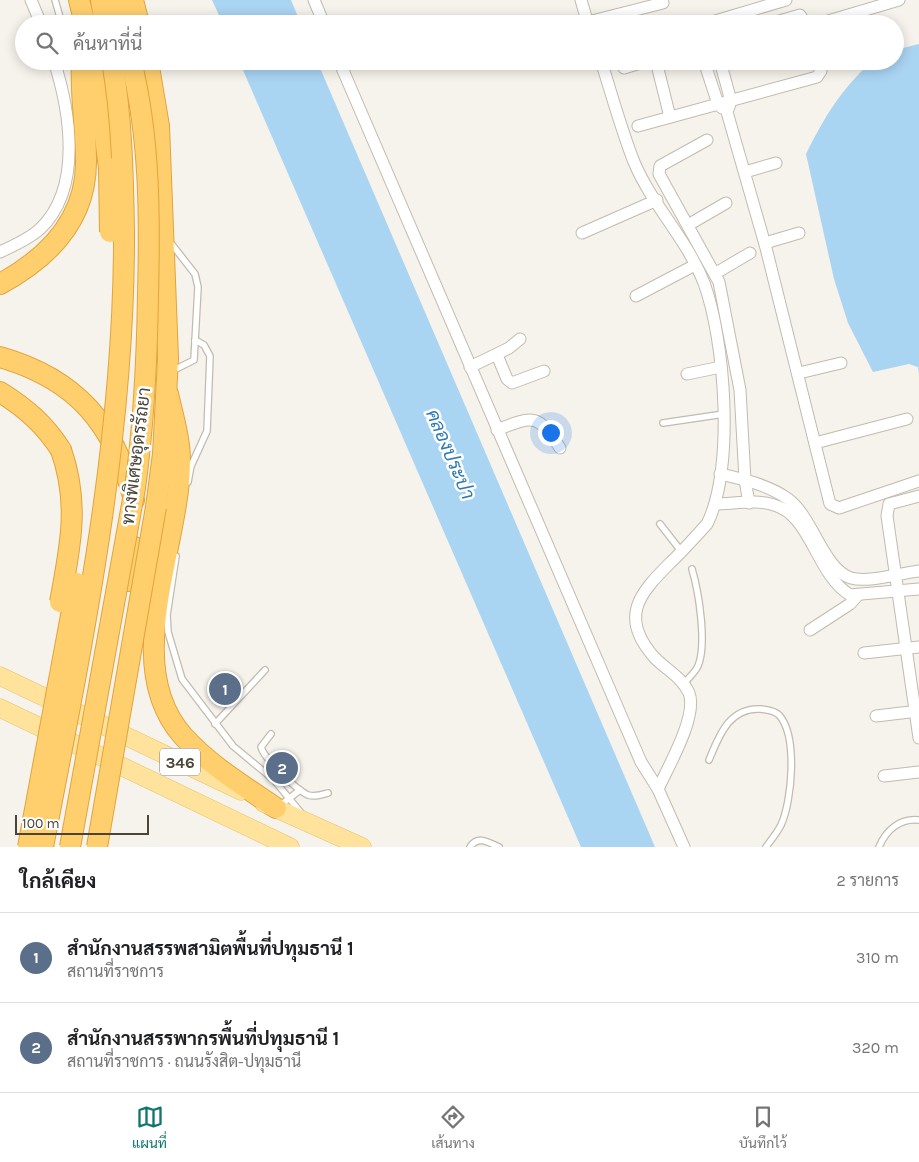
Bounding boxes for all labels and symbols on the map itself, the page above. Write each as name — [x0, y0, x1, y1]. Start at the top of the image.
street label: ทางพิเศษอุดรรัถยา — [117, 386, 156, 526]
water label: คลองประปา — [421, 406, 479, 503]
your location — [538, 420, 564, 446]
pin: 1 — [209, 670, 241, 708]
road number: 346 — [160, 749, 200, 776]
pin: 2 — [266, 749, 298, 787]
scale bar — [15, 812, 149, 835]

